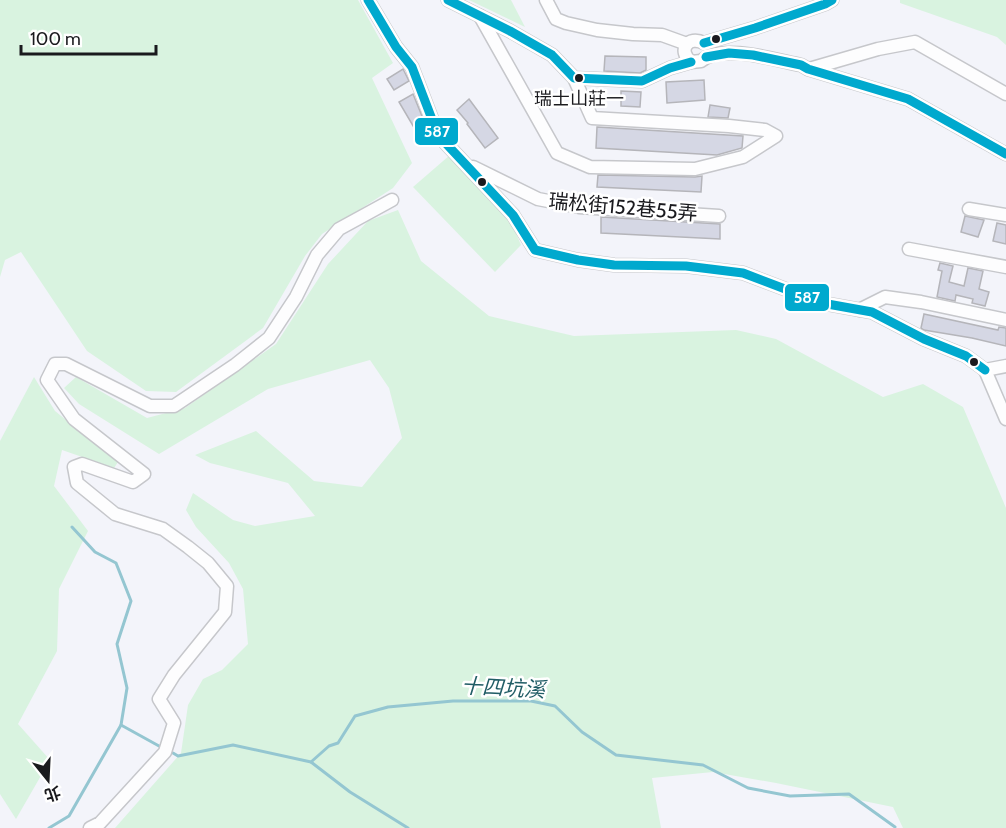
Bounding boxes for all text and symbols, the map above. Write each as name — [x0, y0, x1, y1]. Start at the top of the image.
scale bar — [21, 18, 156, 56]
text: 100 m — [30, 28, 81, 50]
unlabelled marker — [710, 33, 722, 45]
marker: 瑞士山莊一 — [573, 72, 585, 84]
place label: 瑞士山莊一 — [534, 88, 624, 110]
line badge: 587 — [414, 117, 459, 146]
text: 587 — [424, 122, 451, 141]
unlabelled marker — [476, 176, 488, 188]
street label: 瑞松街152巷55弄 — [548, 189, 698, 225]
line badge: 587 — [784, 283, 830, 312]
text: 587 — [794, 288, 821, 307]
unlabelled marker — [968, 356, 980, 368]
water label: 十四坑溪 — [460, 673, 549, 702]
north arrow — [18, 750, 78, 810]
text: 北 — [42, 782, 63, 805]

